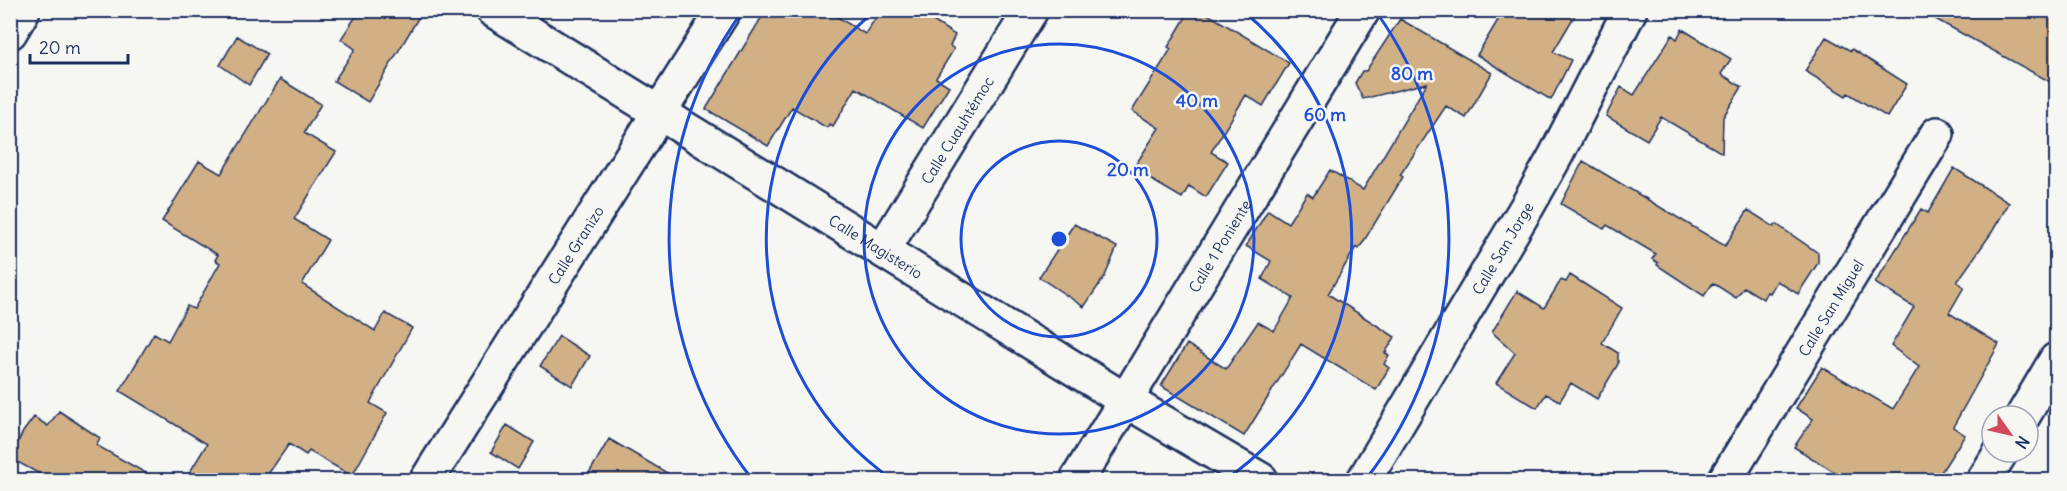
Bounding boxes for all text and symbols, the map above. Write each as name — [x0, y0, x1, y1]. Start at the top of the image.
scale bar — [30, 27, 128, 65]
text: 20 m — [39, 36, 81, 59]
text: 80 m — [1391, 62, 1433, 85]
street label: Calle Cuauhtémoc — [917, 72, 998, 187]
text: 40 m — [1176, 89, 1218, 112]
text: 60 m — [1304, 103, 1346, 126]
text: 20 m — [1107, 158, 1149, 181]
street label: Calle 1 Poniente — [1184, 196, 1255, 296]
street label: Calle San Jorge — [1467, 198, 1537, 298]
street label: Calle Granizo — [544, 202, 608, 288]
street label: Calle Magisterio — [826, 210, 926, 282]
centre of rings — [1049, 229, 1069, 249]
street label: Calle San Miguel — [1794, 256, 1867, 360]
north arrow — [1980, 404, 2040, 464]
text: N — [2011, 432, 2034, 453]

